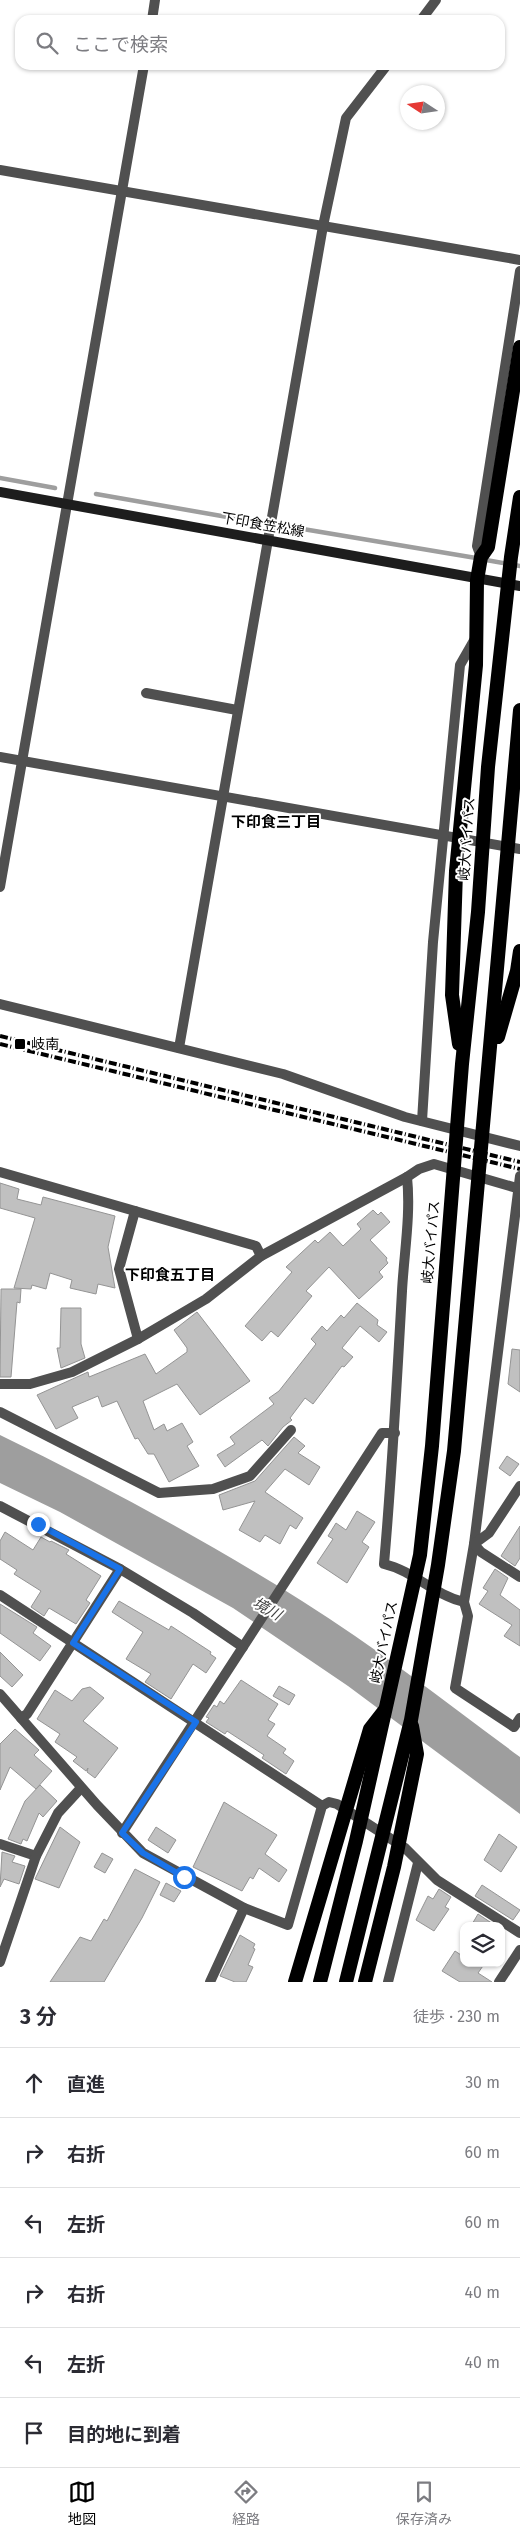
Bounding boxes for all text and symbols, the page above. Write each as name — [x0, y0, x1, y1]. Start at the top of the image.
search box — [15, 15, 505, 70]
icon: search — [33, 29, 61, 57]
text: ここで検索 — [73, 33, 168, 56]
north arrow — [400, 85, 445, 130]
street label: 下印食笠松線 — [220, 509, 306, 541]
street label: 岐大バイパス — [456, 797, 478, 881]
district label: 下印食三丁目 — [231, 813, 321, 831]
place label: 岐南 — [31, 1036, 59, 1053]
marker: 岐南 — [13, 1037, 27, 1051]
street label: 岐大バイパス — [419, 1200, 443, 1284]
district label: 下印食五丁目 — [125, 1266, 215, 1284]
route end — [27, 1513, 50, 1536]
water label: 境川 — [250, 1594, 286, 1625]
street label: 岐大バイパス — [367, 1599, 401, 1685]
route start — [173, 1866, 196, 1889]
map controls — [460, 1922, 505, 1967]
button: layers — [460, 1922, 505, 1967]
text: 3 分 — [20, 2004, 57, 2030]
text: 徒歩 · 230 m — [413, 2007, 500, 2026]
icon: ahead — [20, 2069, 48, 2097]
text: 直進 — [67, 2073, 105, 2096]
text: 30 m — [465, 2073, 500, 2092]
icon: right — [20, 2139, 48, 2167]
text: 右折 — [67, 2143, 105, 2166]
text: 60 m — [465, 2143, 500, 2162]
icon: left — [20, 2209, 48, 2237]
text: 左折 — [67, 2213, 105, 2236]
text: 60 m — [465, 2213, 500, 2232]
icon: right — [20, 2279, 48, 2307]
text: 右折 — [67, 2283, 105, 2306]
text: 40 m — [465, 2283, 500, 2302]
icon: left — [20, 2349, 48, 2377]
text: 左折 — [67, 2353, 105, 2376]
text: 40 m — [465, 2353, 500, 2372]
icon: arrive — [20, 2419, 48, 2447]
text: 目的地に到着 — [67, 2423, 181, 2446]
tab: 地図 — [68, 2478, 96, 2528]
tab: 経路 — [232, 2478, 260, 2528]
tab: 保存済み — [396, 2478, 452, 2528]

